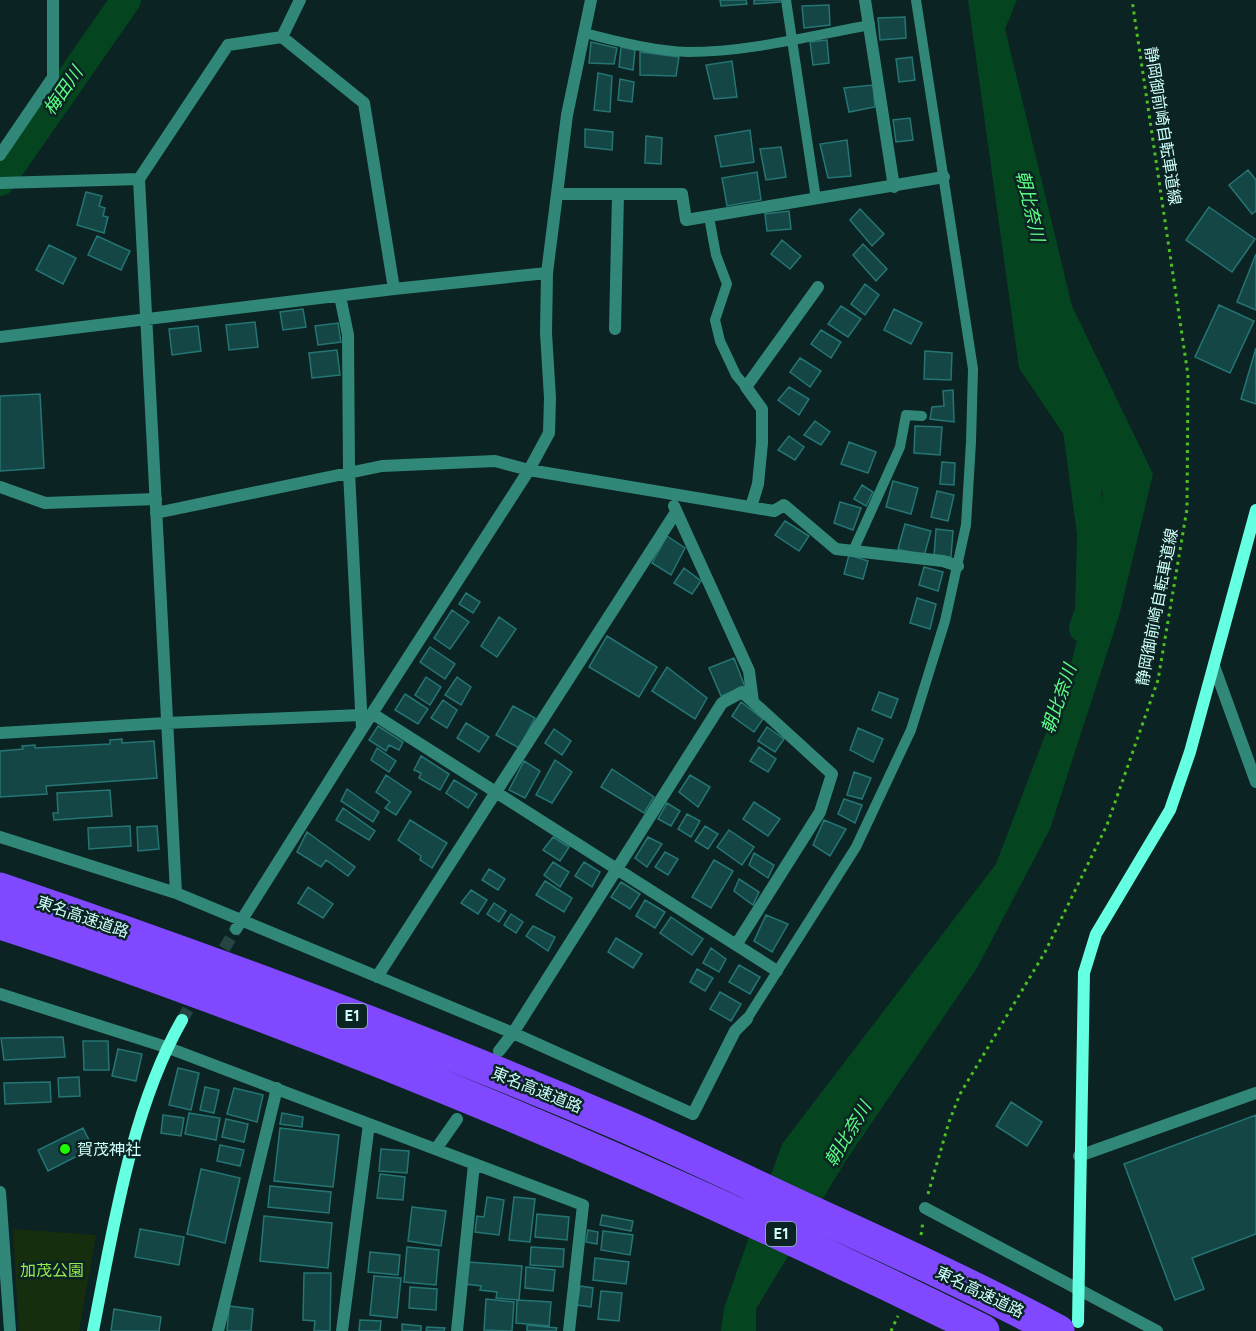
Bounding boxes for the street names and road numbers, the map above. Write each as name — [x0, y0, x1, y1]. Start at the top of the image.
street label: 静岡御前崎自転車道線 — [1141, 45, 1185, 207]
street label: 静岡御前崎自転車道線 — [1132, 527, 1182, 687]
street label: 東名高速道路 — [35, 892, 131, 942]
road number: E1 — [337, 1004, 367, 1028]
street label: 東名高速道路 — [489, 1063, 585, 1117]
road number: E1 — [766, 1222, 796, 1246]
street label: 東名高速道路 — [933, 1262, 1027, 1322]

